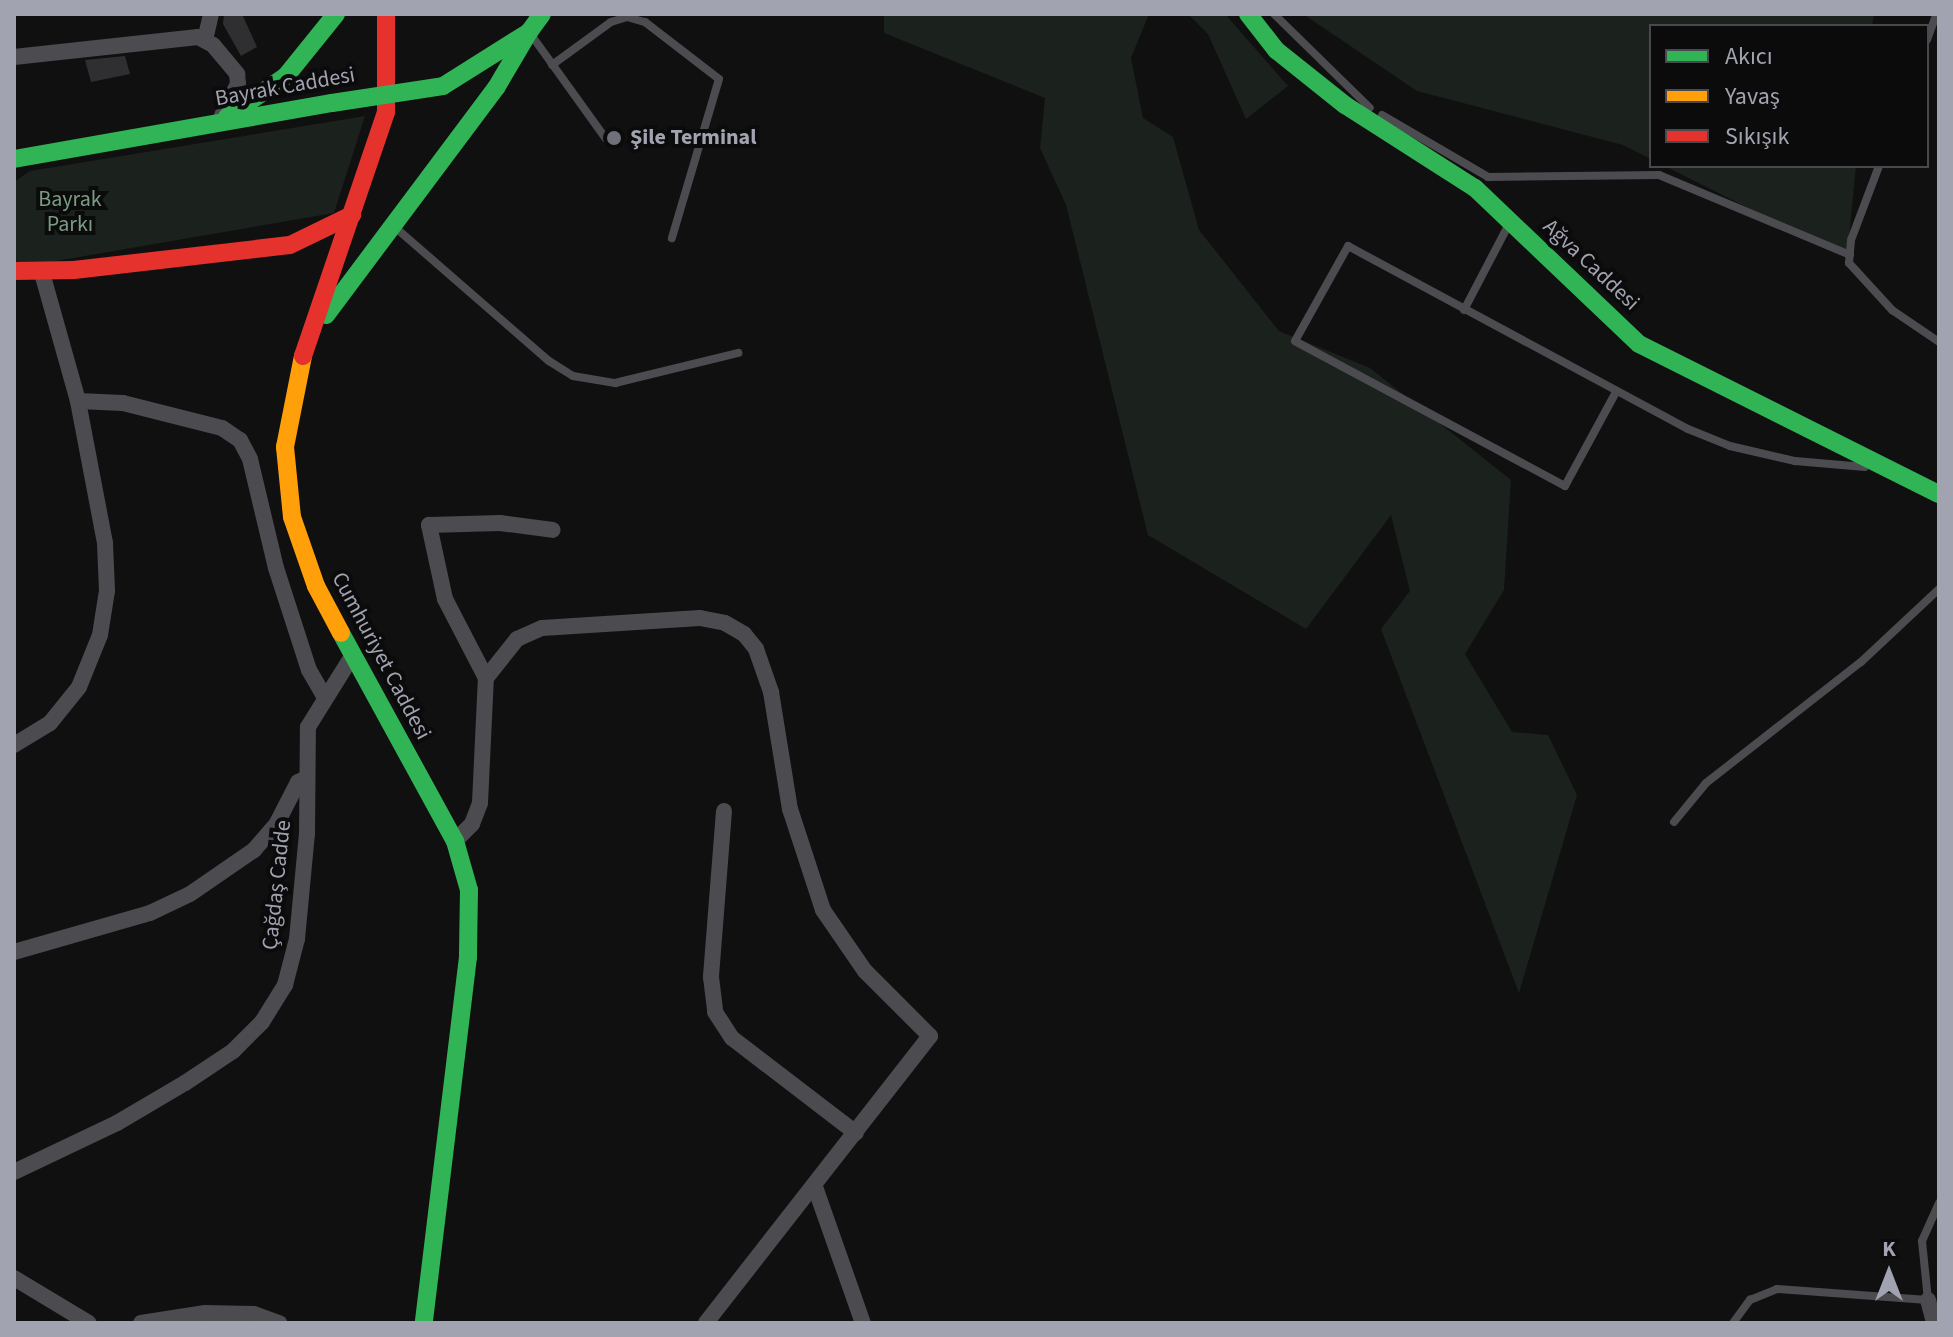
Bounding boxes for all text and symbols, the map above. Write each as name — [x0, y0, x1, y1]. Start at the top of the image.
legend — [1649, 24, 1929, 168]
text: Akıcı — [1725, 39, 1773, 74]
street label: Bayrak Caddesi — [213, 62, 357, 112]
text: Yavaş — [1725, 79, 1780, 114]
text: Sıkışık — [1725, 119, 1789, 154]
place label: Şile Terminal — [630, 125, 756, 151]
marker: Şile Terminal — [605, 129, 623, 147]
park label: Bayrak Parkı — [38, 186, 102, 238]
street label: Ağva Caddesi — [1537, 214, 1645, 316]
street label: Cumhuriyet Caddesi — [326, 568, 436, 744]
street label: Çağdaş Cadde — [257, 819, 297, 951]
north arrow — [1849, 1233, 1929, 1313]
text: K — [1882, 1233, 1896, 1265]

